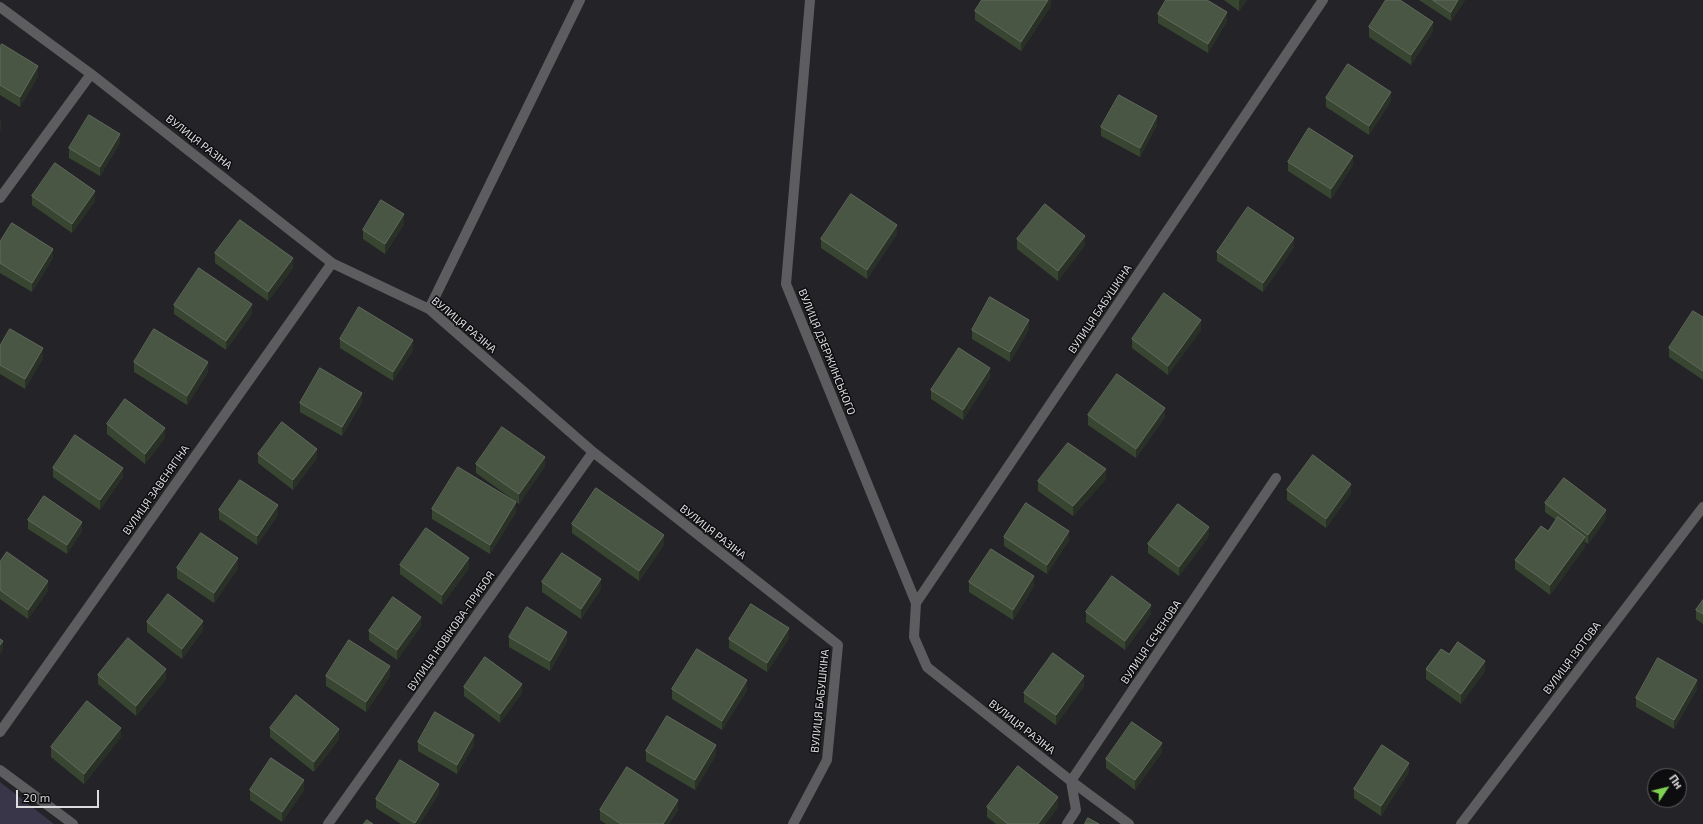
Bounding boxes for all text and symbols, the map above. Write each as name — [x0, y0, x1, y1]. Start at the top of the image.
street label: ВУЛИЦЯ РАЗІНА — [163, 112, 235, 172]
street label: ВУЛИЦЯ БАБУШКІНА — [1065, 262, 1135, 356]
street label: ВУЛИЦЯ ДЗЕРЖИНСЬКОГО — [796, 287, 858, 417]
street label: ВУЛИЦЯ РАЗІНА — [429, 294, 499, 356]
street label: ВУЛИЦЯ ЗАВЕНЯГІНА — [120, 442, 192, 538]
street label: ВУЛИЦЯ РАЗІНА — [677, 502, 749, 562]
street label: ВУЛИЦЯ НОВІКОВА-ПРИБОЯ — [405, 569, 497, 693]
street label: ВУЛИЦЯ СЄЧЕНОВА — [1118, 598, 1184, 686]
street label: ВУЛИЦЯ ІЗОТОВА — [1540, 619, 1604, 697]
street label: ВУЛИЦЯ БАБУШКІНА — [808, 648, 832, 754]
street label: ВУЛИЦЯ РАЗІНА — [986, 697, 1058, 757]
north arrow — [1647, 768, 1687, 808]
text: Пн — [1667, 772, 1686, 791]
scale bar — [18, 782, 101, 808]
text: 20 m — [23, 790, 50, 804]

